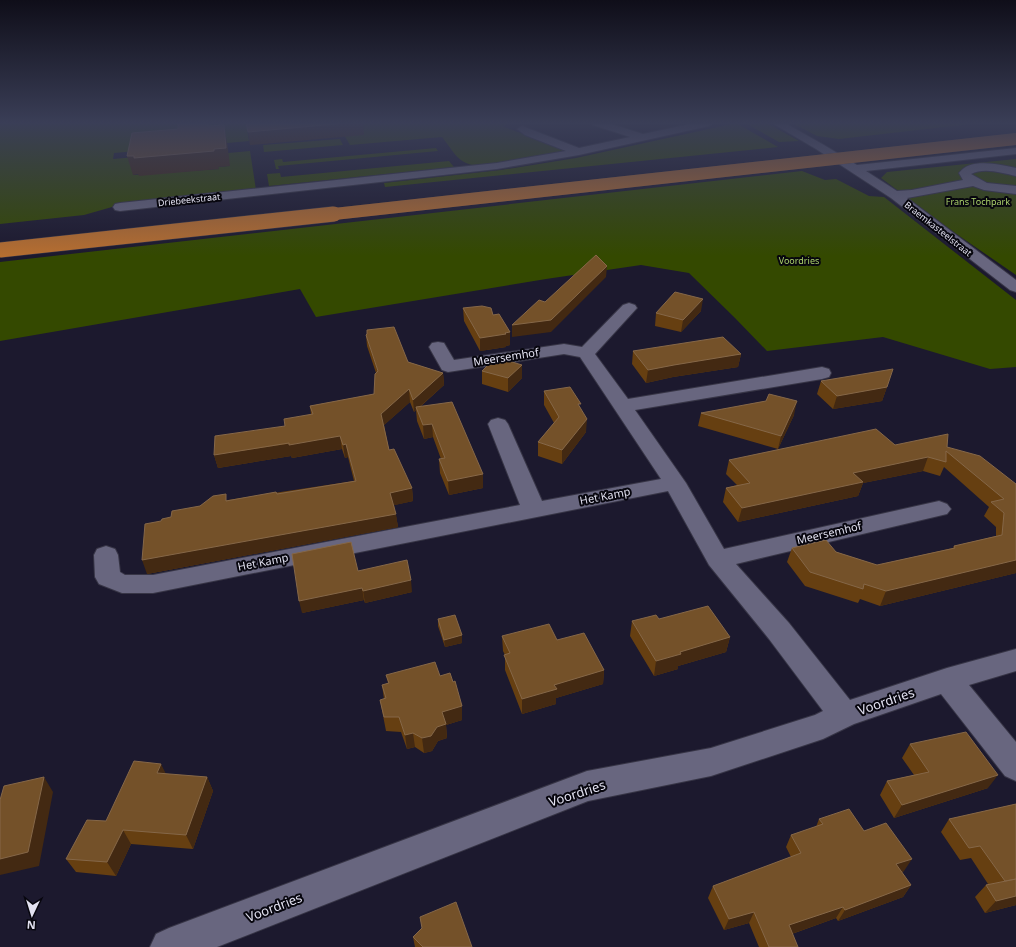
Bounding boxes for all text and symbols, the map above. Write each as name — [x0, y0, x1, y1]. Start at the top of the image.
street label: Driebeekstraat — [157, 190, 222, 209]
park label: Frans Tochpark — [946, 195, 1010, 208]
street label: Braemkasteelstraat — [902, 198, 975, 260]
park label: Voordries — [779, 254, 819, 267]
street label: Meersemhof — [472, 344, 541, 369]
street label: Het Kamp — [578, 483, 632, 508]
street label: Meersemhof — [795, 518, 864, 547]
street label: Het Kamp — [236, 549, 290, 574]
street label: Voordries — [855, 683, 917, 719]
street label: Voordries — [546, 775, 608, 811]
street label: Voordries — [243, 888, 305, 926]
north arrow — [12, 895, 52, 935]
text: N — [26, 918, 36, 933]

